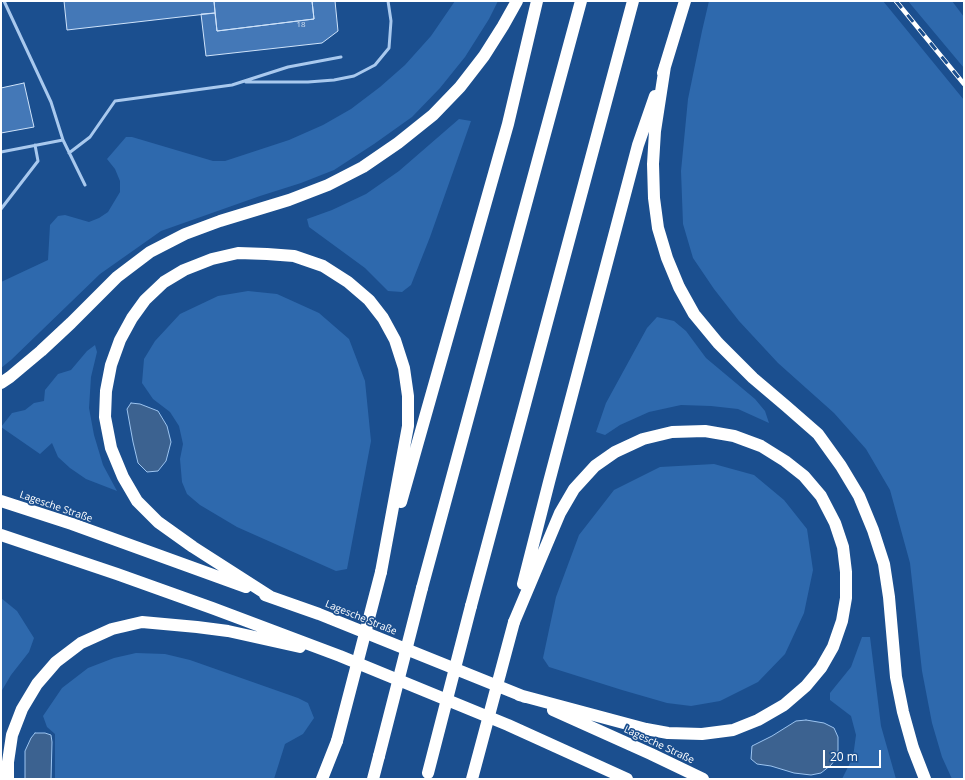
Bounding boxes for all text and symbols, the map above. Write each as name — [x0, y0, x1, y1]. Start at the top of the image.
house number: 18 — [296, 20, 306, 30]
street label: Lagesche Straße — [18, 489, 94, 525]
street label: Lagesche Straße — [323, 598, 399, 638]
street label: Lagesche Straße — [622, 723, 696, 767]
scale bar — [825, 742, 883, 768]
text: 20 m — [830, 748, 858, 765]

